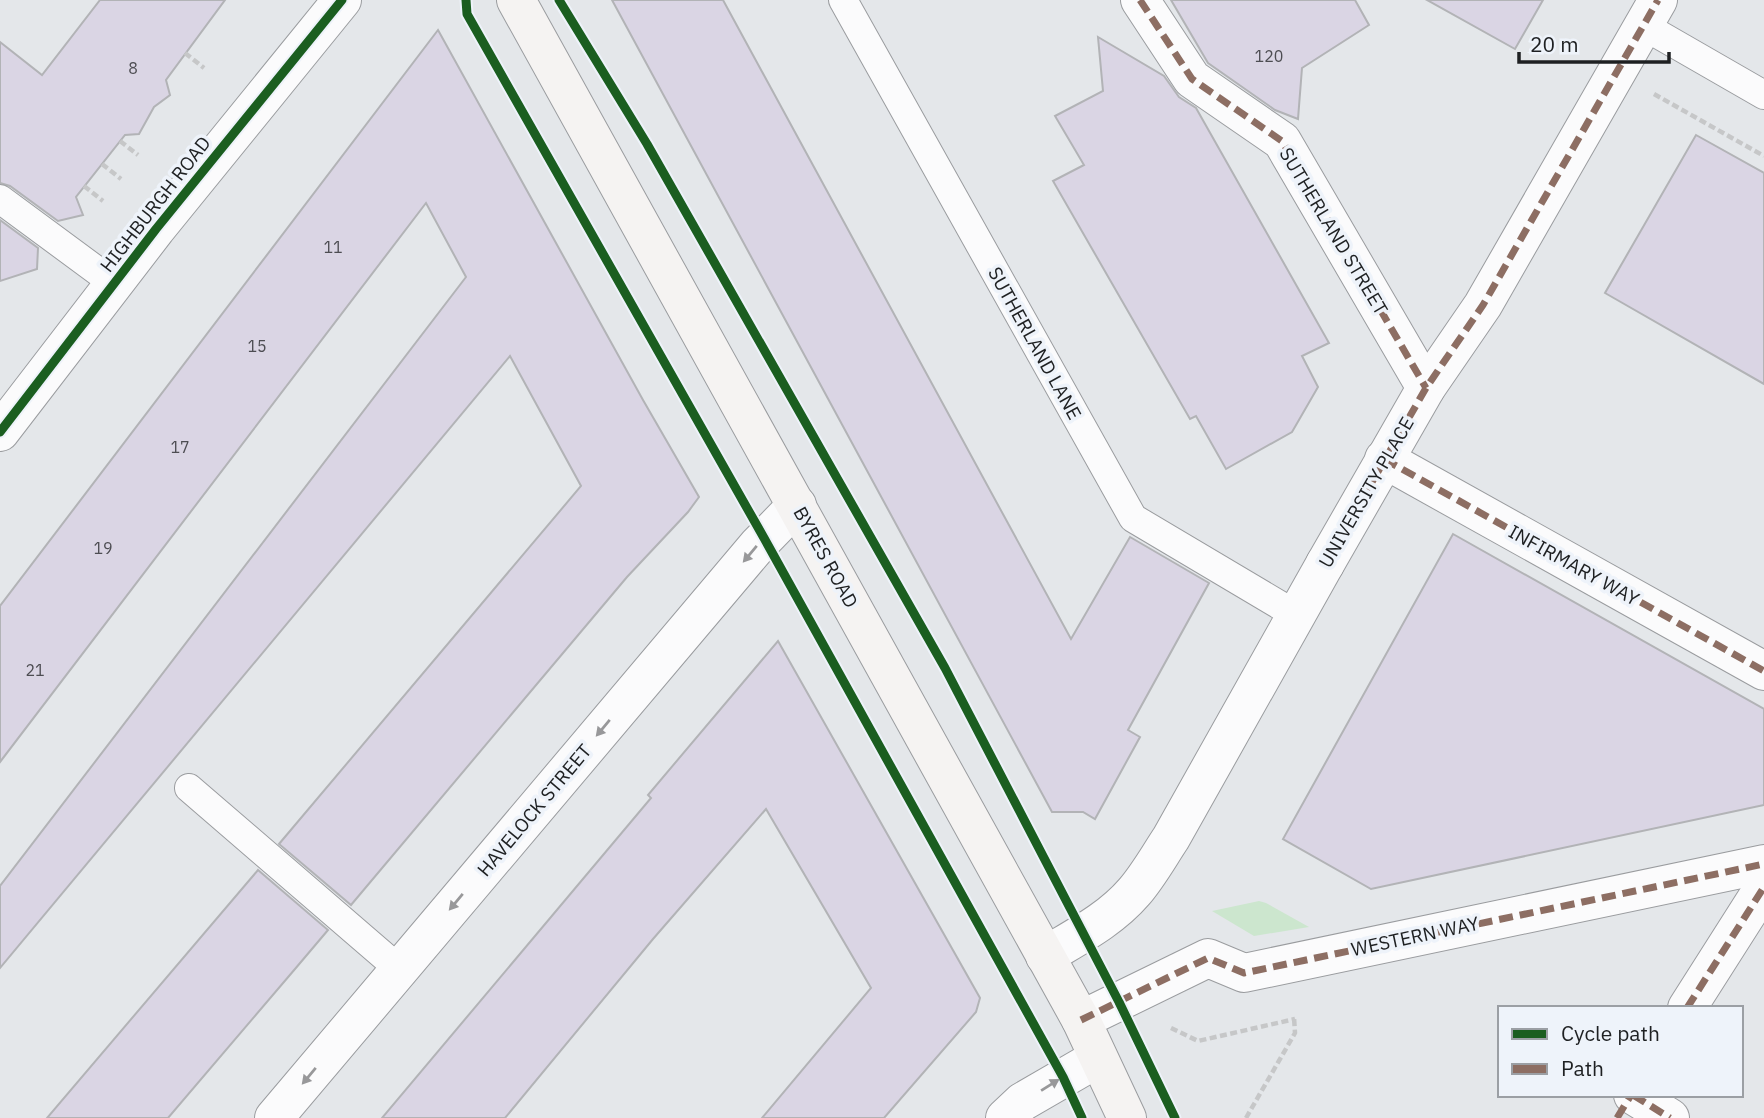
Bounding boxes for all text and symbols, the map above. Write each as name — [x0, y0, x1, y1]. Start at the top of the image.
scale bar — [1519, 21, 1670, 65]
text: 20 m — [1530, 30, 1579, 58]
house number: 120 — [1255, 46, 1283, 66]
house number: 8 — [128, 58, 138, 78]
street label: HIGHBURGH ROAD — [94, 131, 216, 277]
street label: SUTHERLAND STREET — [1275, 143, 1394, 319]
house number: 11 — [323, 237, 343, 257]
street label: SUTHERLAND LANE — [983, 263, 1087, 423]
house number: 15 — [247, 336, 267, 356]
street label: UNIVERSITY PLACE — [1313, 412, 1419, 572]
house number: 17 — [170, 437, 190, 457]
street label: BYRES ROAD — [788, 502, 864, 612]
street label: INFIRMARY WAY — [1505, 519, 1644, 611]
house number: 19 — [93, 538, 113, 558]
one-way arrow — [742, 545, 757, 563]
house number: 21 — [25, 660, 45, 680]
one-way arrow — [595, 719, 611, 737]
street label: HAVELOCK STREET — [472, 739, 596, 881]
one-way arrow — [449, 893, 464, 910]
street label: WESTERN WAY — [1349, 911, 1482, 961]
legend — [1498, 1006, 1743, 1097]
text: Cycle path — [1561, 1019, 1660, 1047]
text: Path — [1561, 1054, 1604, 1082]
one-way arrow — [302, 1067, 317, 1084]
one-way arrow — [1040, 1079, 1059, 1092]

